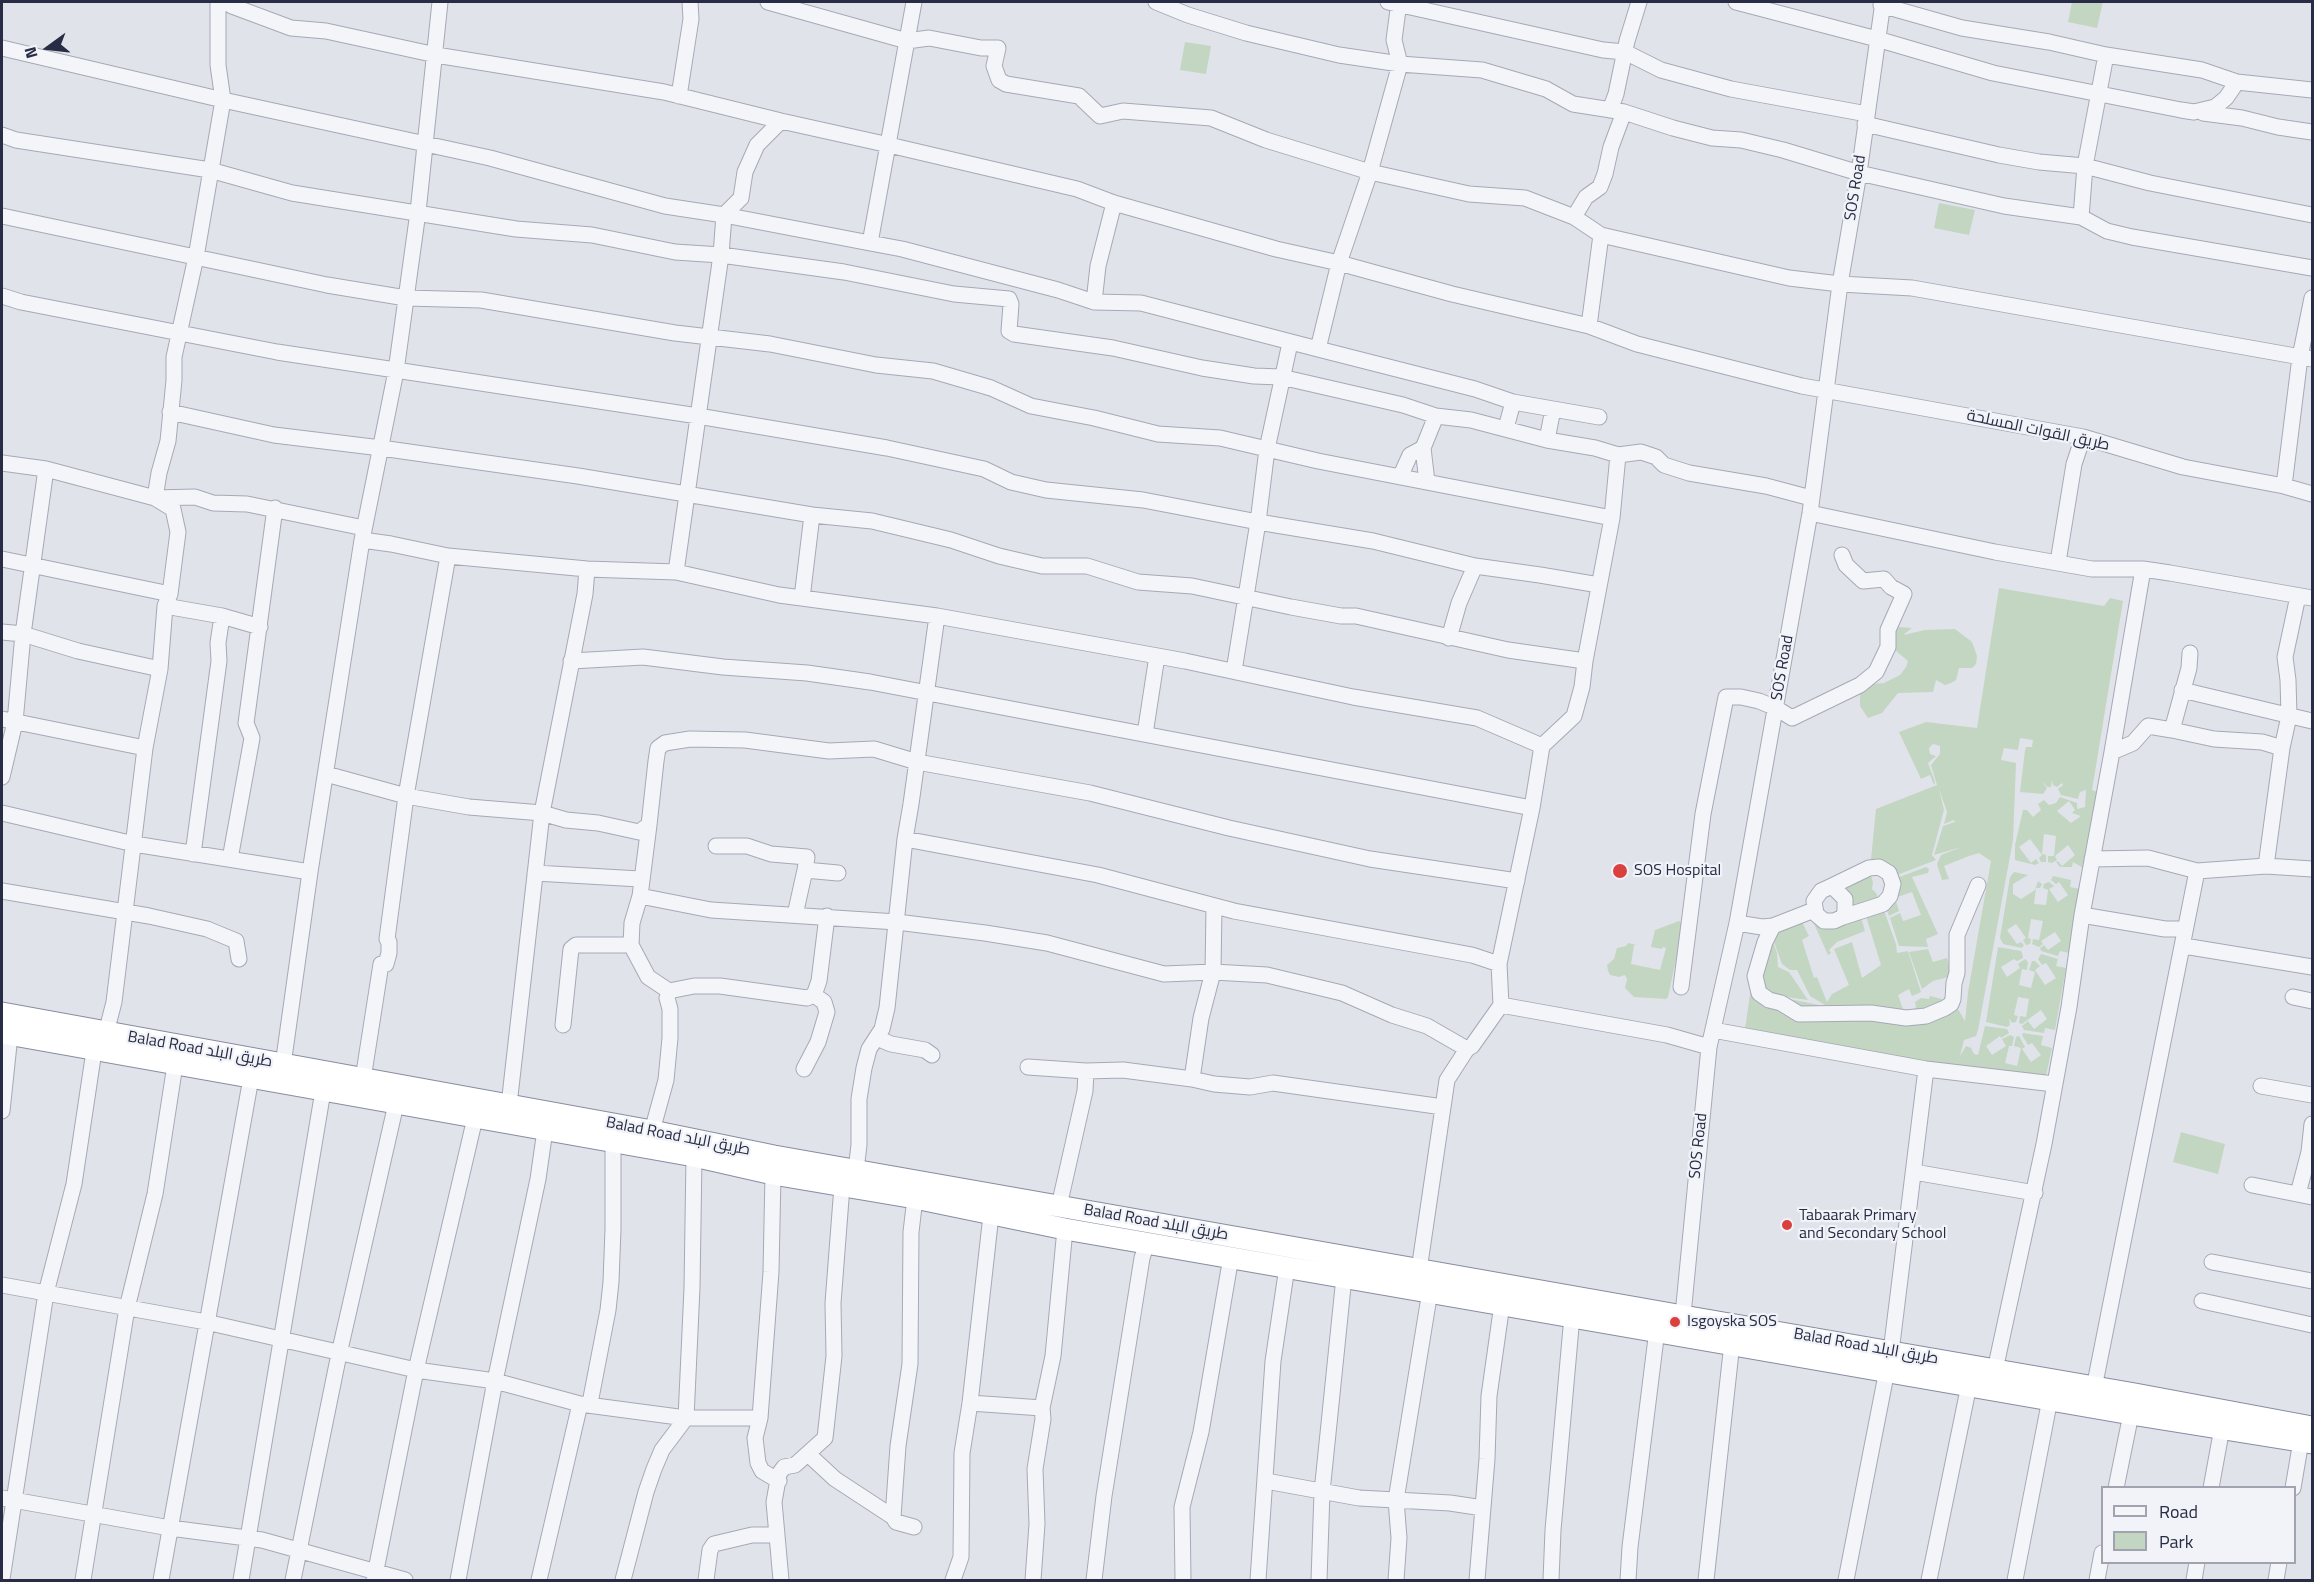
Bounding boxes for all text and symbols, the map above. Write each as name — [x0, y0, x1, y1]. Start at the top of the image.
north arrow — [18, 18, 78, 78]
text: N — [18, 44, 44, 61]
street label: SOS Road — [1841, 154, 1871, 222]
street label: طريق القوات المسلحة — [1965, 406, 2111, 456]
street label: SOS Road — [1768, 634, 1798, 702]
place label: SOS Hospital — [1634, 861, 1721, 881]
marker: SOS Hospital — [1611, 862, 1629, 880]
street label: Balad Road طريق البلد — [126, 1028, 274, 1072]
street label: SOS Road — [1686, 1112, 1712, 1180]
street label: Balad Road طريق البلد — [604, 1114, 752, 1160]
street label: Balad Road طريق البلد — [1082, 1201, 1230, 1245]
place label: Tabaarak Primary and Secondary School — [1799, 1206, 1946, 1244]
marker: Tabaarak Primary and Secondary School — [1780, 1218, 1794, 1232]
place label: Isgoyska SOS — [1687, 1312, 1777, 1332]
marker: Isgoyska SOS — [1668, 1315, 1682, 1329]
street label: Balad Road طريق البلد — [1792, 1325, 1940, 1369]
legend — [2101, 1486, 2296, 1564]
text: Road — [2159, 1498, 2198, 1525]
text: Park — [2159, 1528, 2193, 1555]

